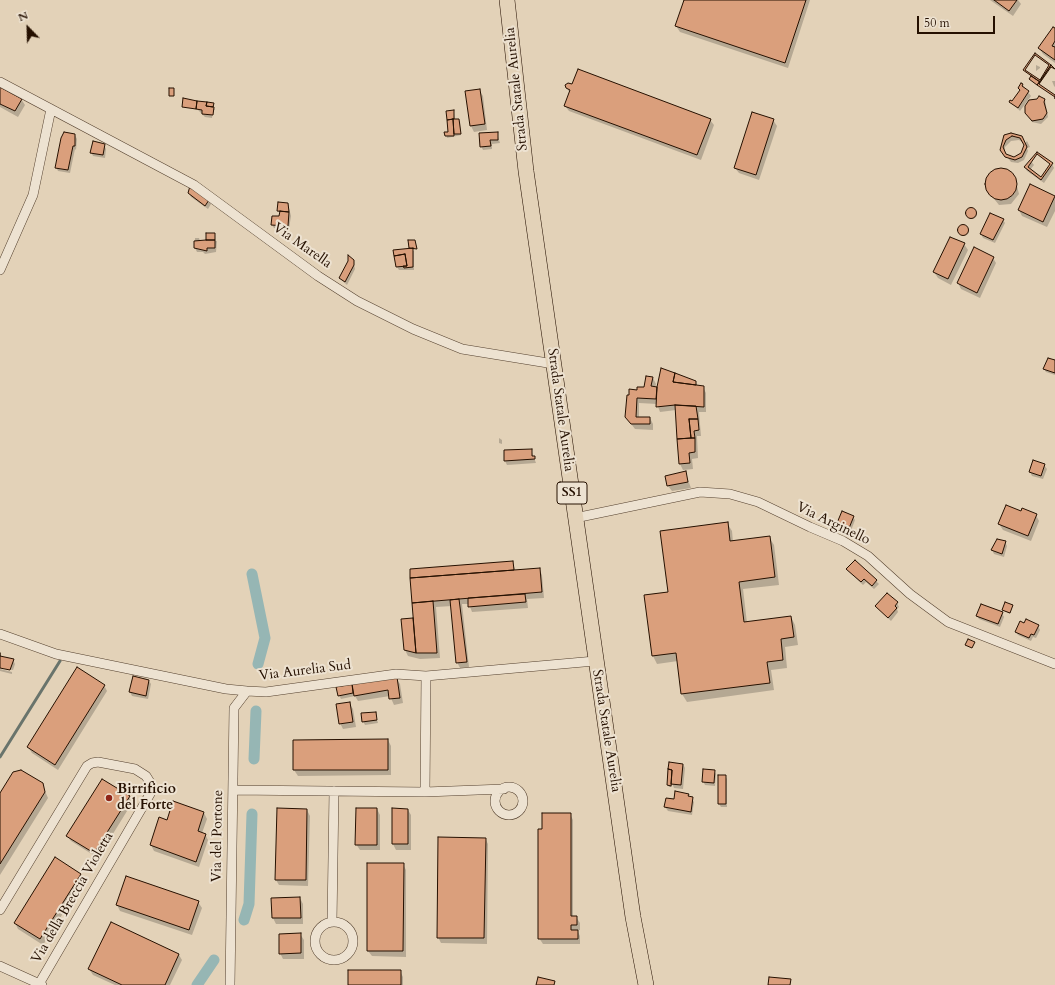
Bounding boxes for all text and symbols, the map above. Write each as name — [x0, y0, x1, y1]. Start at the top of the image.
north arrow — [8, 8, 48, 48]
text: N — [16, 8, 30, 25]
scale bar — [919, 8, 997, 34]
text: 50 m — [924, 15, 950, 31]
street label: Strada Statale Aurelia — [502, 26, 532, 152]
street label: Via Marella — [269, 220, 335, 272]
street label: Strada Statale Aurelia — [543, 347, 577, 473]
road number: SS1 — [557, 482, 587, 504]
street label: Via Arginello — [793, 499, 873, 549]
street label: Via Aurelia Sud — [258, 657, 352, 685]
street label: Strada Statale Aurelia — [588, 668, 624, 794]
place label: Birrificio del Forte — [117, 782, 176, 814]
street label: Via del Portone — [209, 790, 227, 882]
marker: Birrificio del Forte — [104, 793, 114, 803]
street label: Via della Breccia Violetta — [29, 829, 117, 967]

